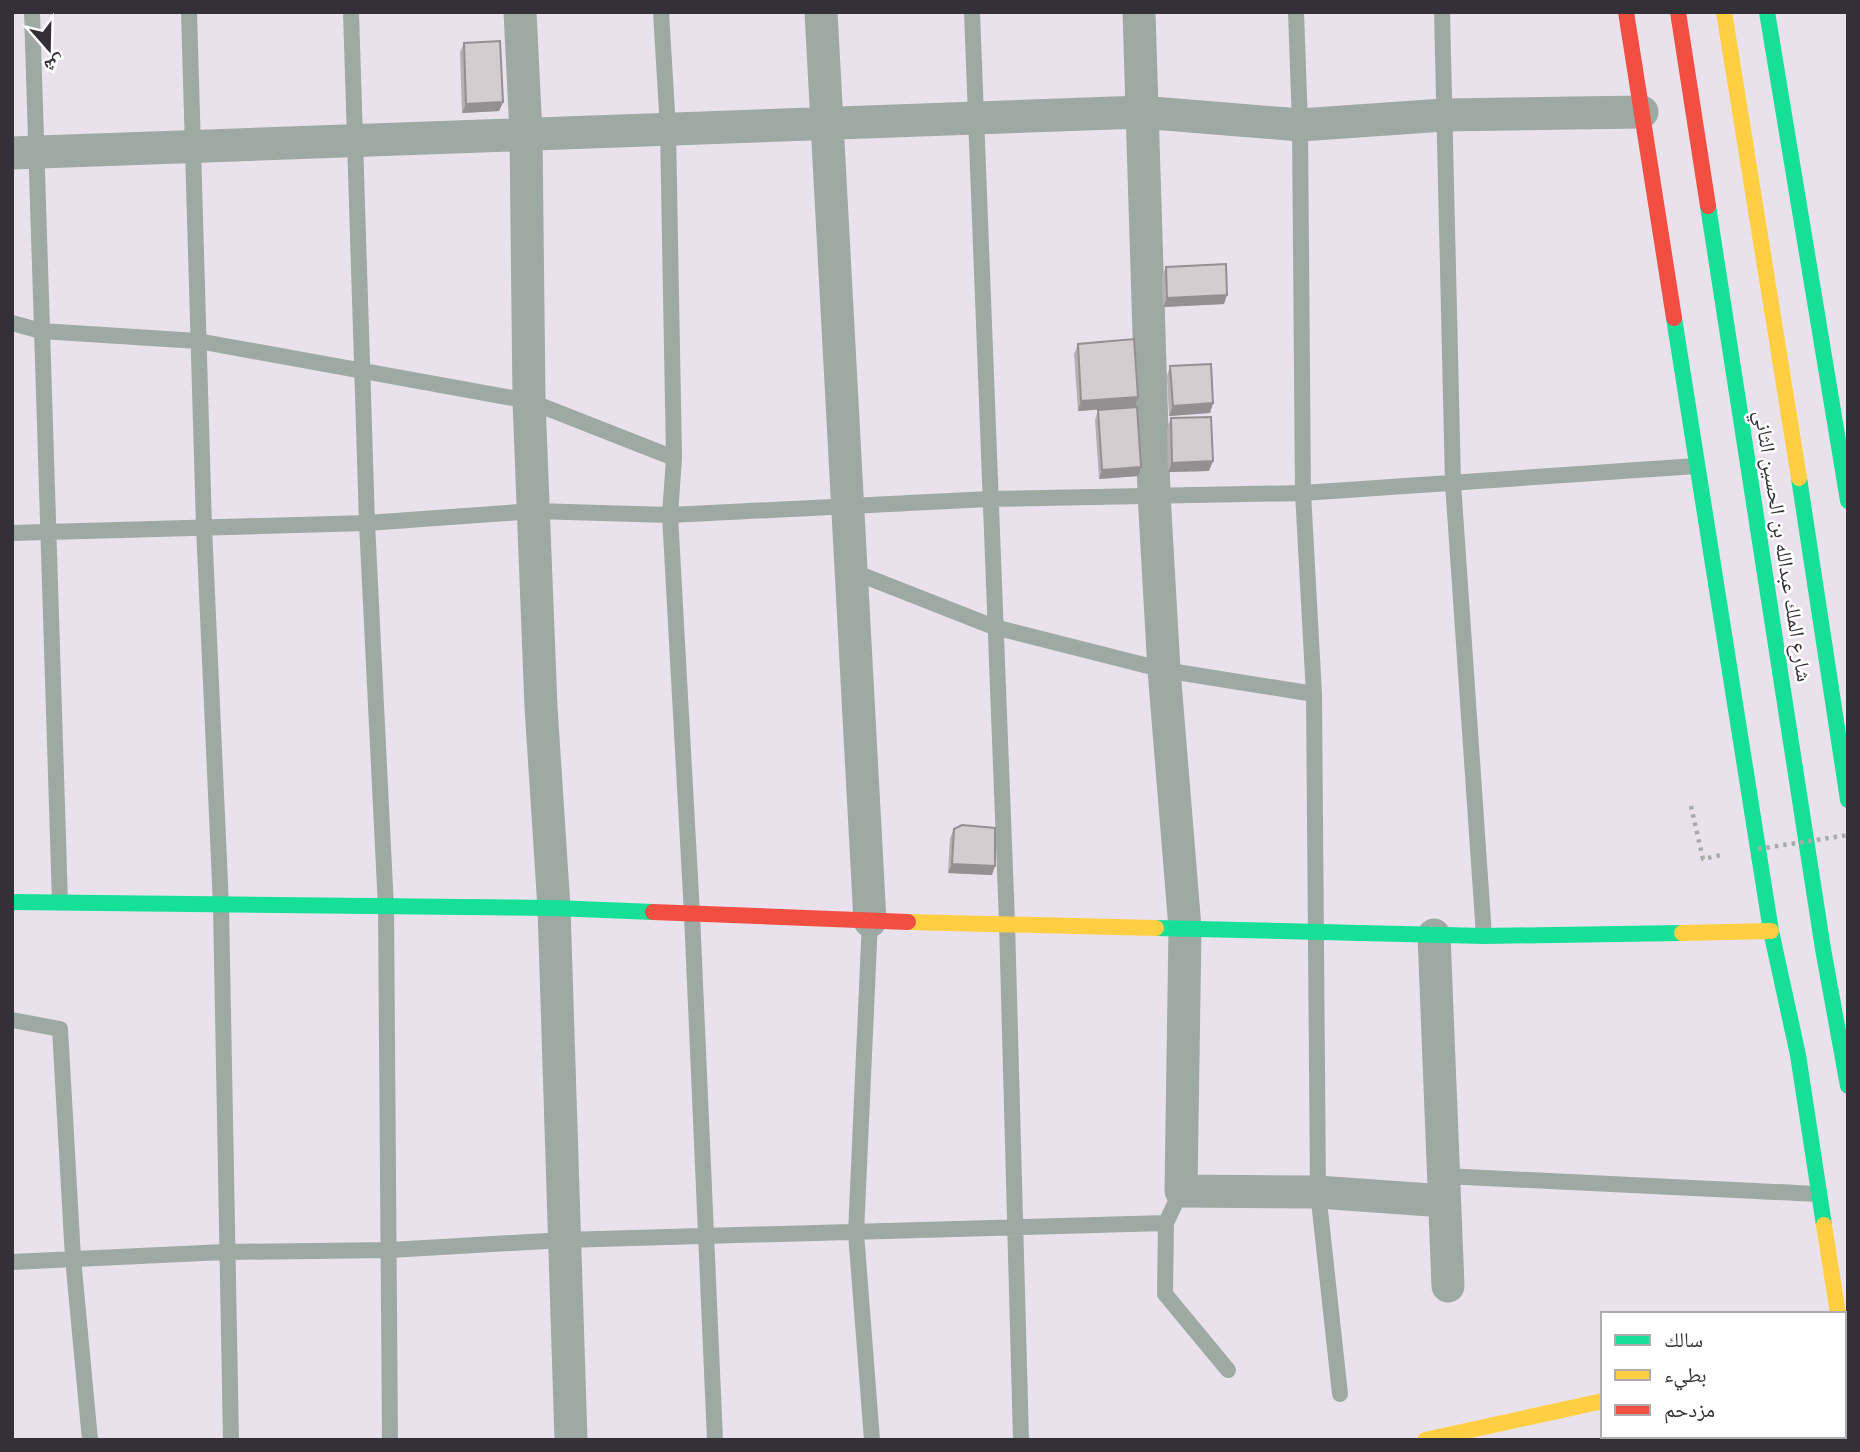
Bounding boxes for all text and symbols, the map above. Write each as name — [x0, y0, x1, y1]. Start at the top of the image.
north arrow — [14, 14, 84, 84]
text: ش — [41, 50, 68, 79]
street label: شارع الملك عبدالله بن الحسين الثاني — [1745, 408, 1817, 684]
legend — [1601, 1312, 1846, 1438]
text: سالك — [1664, 1327, 1703, 1352]
text: بطيء — [1664, 1362, 1707, 1391]
text: مزدحم — [1664, 1397, 1715, 1424]

